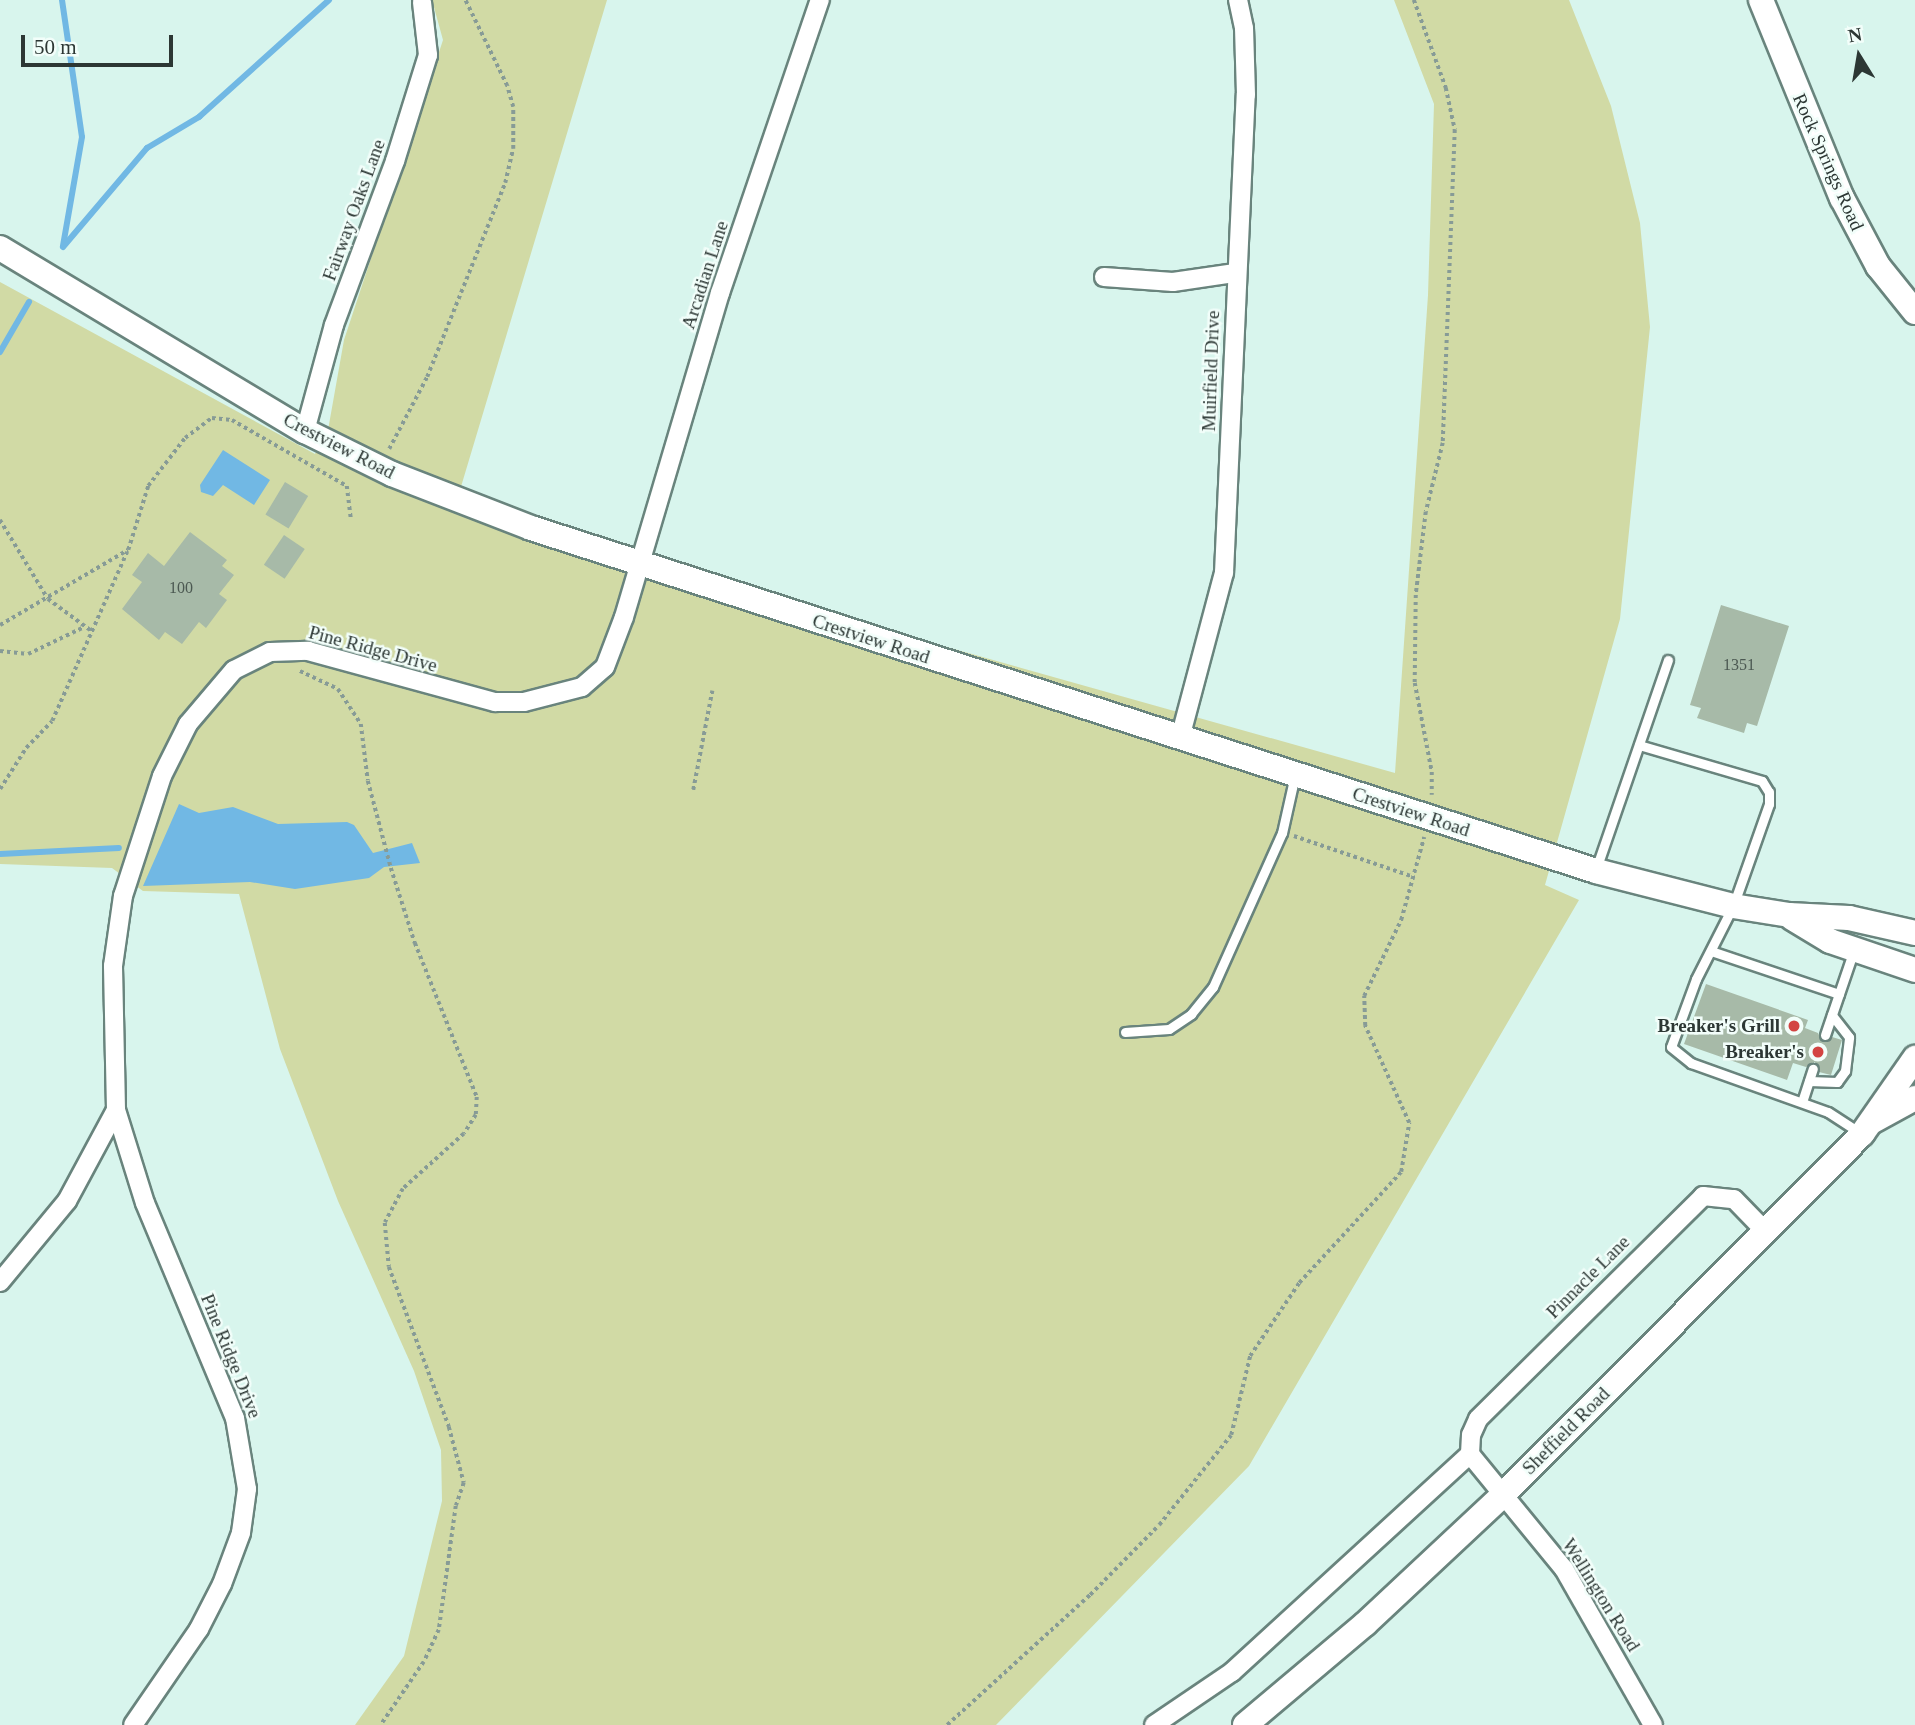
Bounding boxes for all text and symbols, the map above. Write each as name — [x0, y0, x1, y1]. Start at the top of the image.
scale bar — [24, 21, 177, 65]
north arrow — [1824, 21, 1894, 91]
text: N — [1846, 23, 1864, 47]
text: 50 m — [34, 35, 77, 59]
street label: Rock Springs Road — [1788, 90, 1868, 234]
street label: Fairway Oaks Lane — [318, 136, 390, 284]
street label: Arcadian Lane — [677, 218, 733, 332]
street label: Muirfield Drive — [1197, 310, 1225, 432]
street label: Crestview Road — [280, 408, 398, 484]
house number: 100 — [169, 578, 193, 598]
street label: Crestview Road — [810, 609, 932, 669]
street label: Pine Ridge Drive — [306, 621, 440, 677]
house number: 1351 — [1723, 655, 1755, 675]
street label: Crestview Road — [1350, 782, 1472, 842]
place label: Breaker's Grill — [1657, 1015, 1780, 1037]
marker: Breaker's Grill — [1786, 1018, 1802, 1034]
place label: Breaker's — [1725, 1041, 1804, 1063]
marker: Breaker's — [1810, 1044, 1826, 1060]
street label: Pinnacle Lane — [1542, 1231, 1634, 1323]
street label: Pine Ridge Drive — [196, 1291, 266, 1421]
street label: Sheffield Road — [1518, 1383, 1614, 1479]
street label: Wellington Road — [1557, 1534, 1645, 1656]

